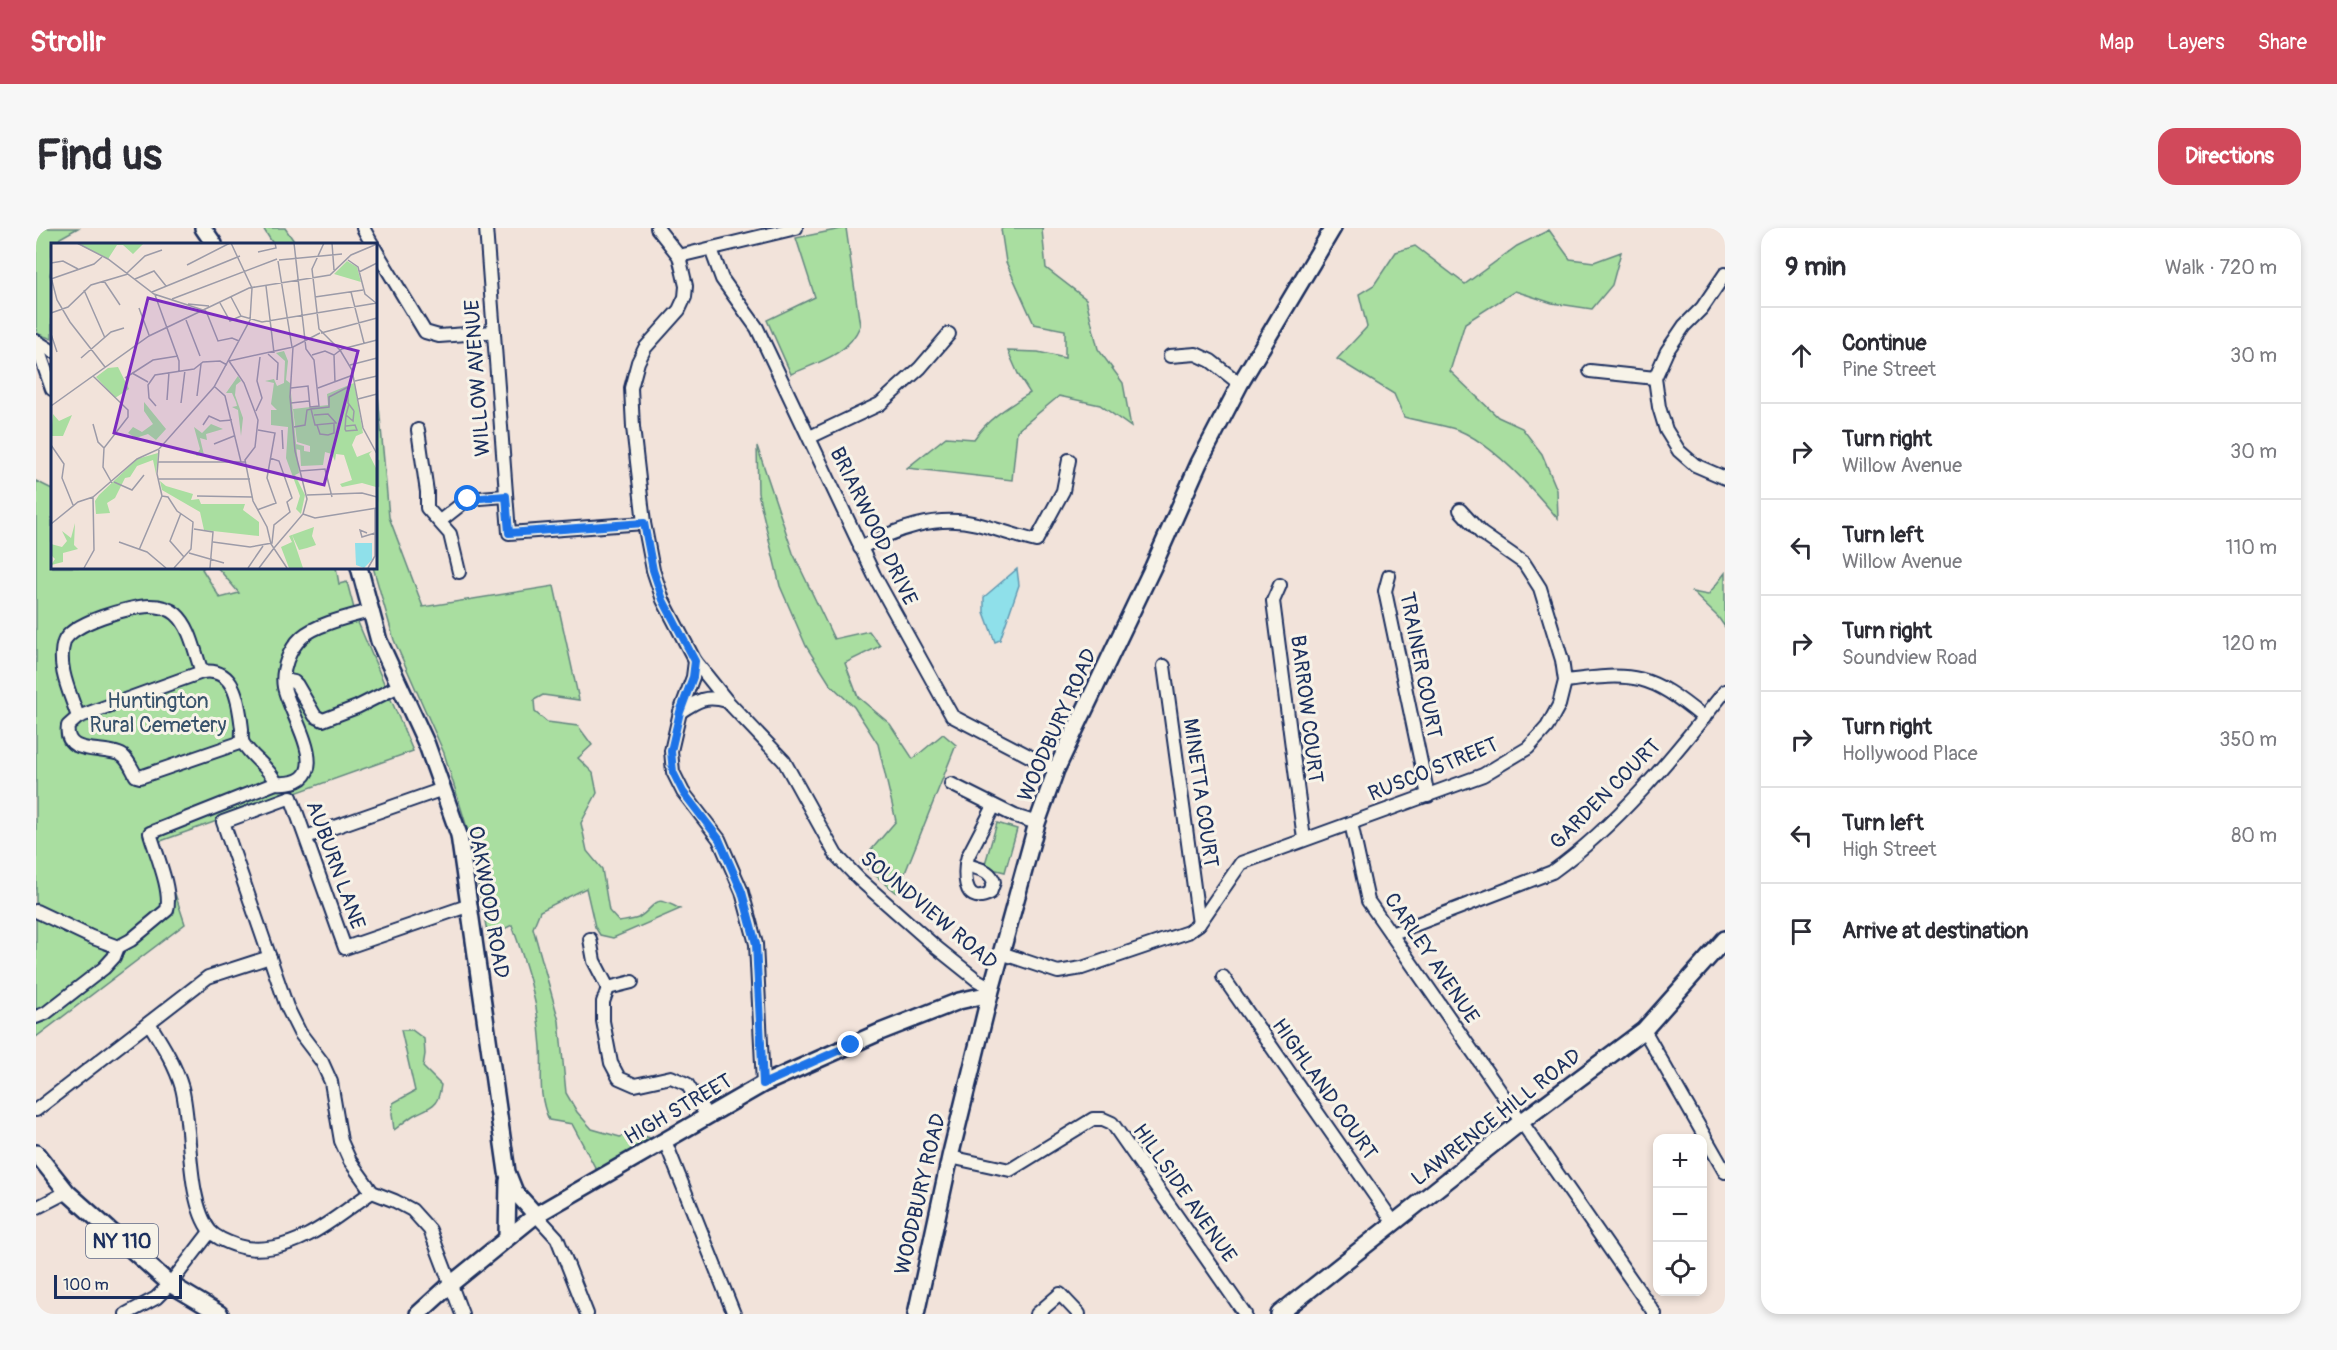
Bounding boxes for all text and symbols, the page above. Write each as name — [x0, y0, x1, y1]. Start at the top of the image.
text: Strollr — [30, 25, 105, 60]
text: Map — [2099, 29, 2134, 56]
text: Layers — [2167, 29, 2225, 56]
text: Share — [2258, 29, 2307, 56]
button: Directions — [2158, 128, 2301, 185]
text: Find us — [36, 130, 162, 182]
inset map — [51, 243, 376, 568]
text: 9 min — [1785, 251, 1846, 283]
text: Walk · 720 m — [2165, 255, 2277, 280]
street label: WILLOW AVENUE — [459, 299, 496, 457]
text: Continue — [1842, 329, 1926, 357]
icon: ahead — [1785, 339, 1818, 372]
text: 30 m — [2230, 343, 2277, 368]
text: Pine Street — [1842, 357, 1936, 382]
text: Turn right — [1842, 425, 1932, 453]
icon: right — [1785, 435, 1818, 468]
text: 30 m — [2230, 439, 2277, 464]
street label: BRIARWOOD DRIVE — [824, 443, 924, 610]
text: Willow Avenue — [1842, 453, 1962, 478]
route start — [454, 485, 480, 511]
text: Turn left — [1842, 521, 1924, 549]
icon: left — [1785, 531, 1818, 564]
text: 110 m — [2226, 535, 2277, 560]
text: Willow Avenue — [1842, 549, 1962, 574]
street label: TRAINER COURT — [1393, 590, 1448, 741]
text: Turn right — [1842, 617, 1932, 645]
icon: right — [1785, 627, 1818, 660]
text: 120 m — [2222, 631, 2277, 656]
street label: BARROW COURT — [1284, 634, 1329, 785]
street label: WOODBURY ROAD — [1012, 644, 1103, 806]
text: Soundview Road — [1842, 645, 1977, 670]
park label: Huntington Rural Cemetery — [90, 688, 226, 739]
text: Turn right — [1842, 713, 1932, 741]
street label: MINETTA COURT — [1177, 717, 1224, 870]
icon: right — [1785, 723, 1818, 756]
text: 350 m — [2219, 727, 2277, 752]
street label: RUSCO STREET — [1364, 731, 1502, 808]
street label: GARDEN COURT — [1544, 733, 1667, 856]
text: Hollywood Place — [1842, 741, 1978, 766]
street label: AUBURN LANE — [300, 797, 371, 933]
text: Turn left — [1842, 809, 1924, 837]
icon: left — [1785, 819, 1818, 852]
text: 80 m — [2231, 823, 2277, 848]
street label: OAKWOOD ROAD — [462, 824, 515, 980]
text: High Street — [1842, 837, 1936, 862]
street label: SOUNDVIEW ROAD — [854, 845, 1003, 976]
street label: CARLEY AVENUE — [1378, 888, 1485, 1029]
icon: arrive — [1785, 915, 1818, 948]
text: Arrive at destination — [1842, 917, 2028, 945]
street label: HIGHLAND COURT — [1266, 1013, 1384, 1166]
route end — [837, 1031, 863, 1057]
street label: LAWRENCE HILL ROAD — [1406, 1043, 1587, 1192]
street label: HIGH STREET — [619, 1068, 737, 1151]
street label: WOODBURY ROAD — [889, 1111, 952, 1277]
street label: HILLSIDE AVENUE — [1127, 1119, 1243, 1268]
map controls — [1653, 1134, 1707, 1296]
button: + — [1653, 1134, 1707, 1188]
button: − — [1653, 1188, 1707, 1242]
road number: NY 110 — [86, 1224, 158, 1258]
button: locate — [1653, 1242, 1707, 1296]
scale bar — [54, 1272, 182, 1300]
text: 100 m — [63, 1275, 109, 1295]

